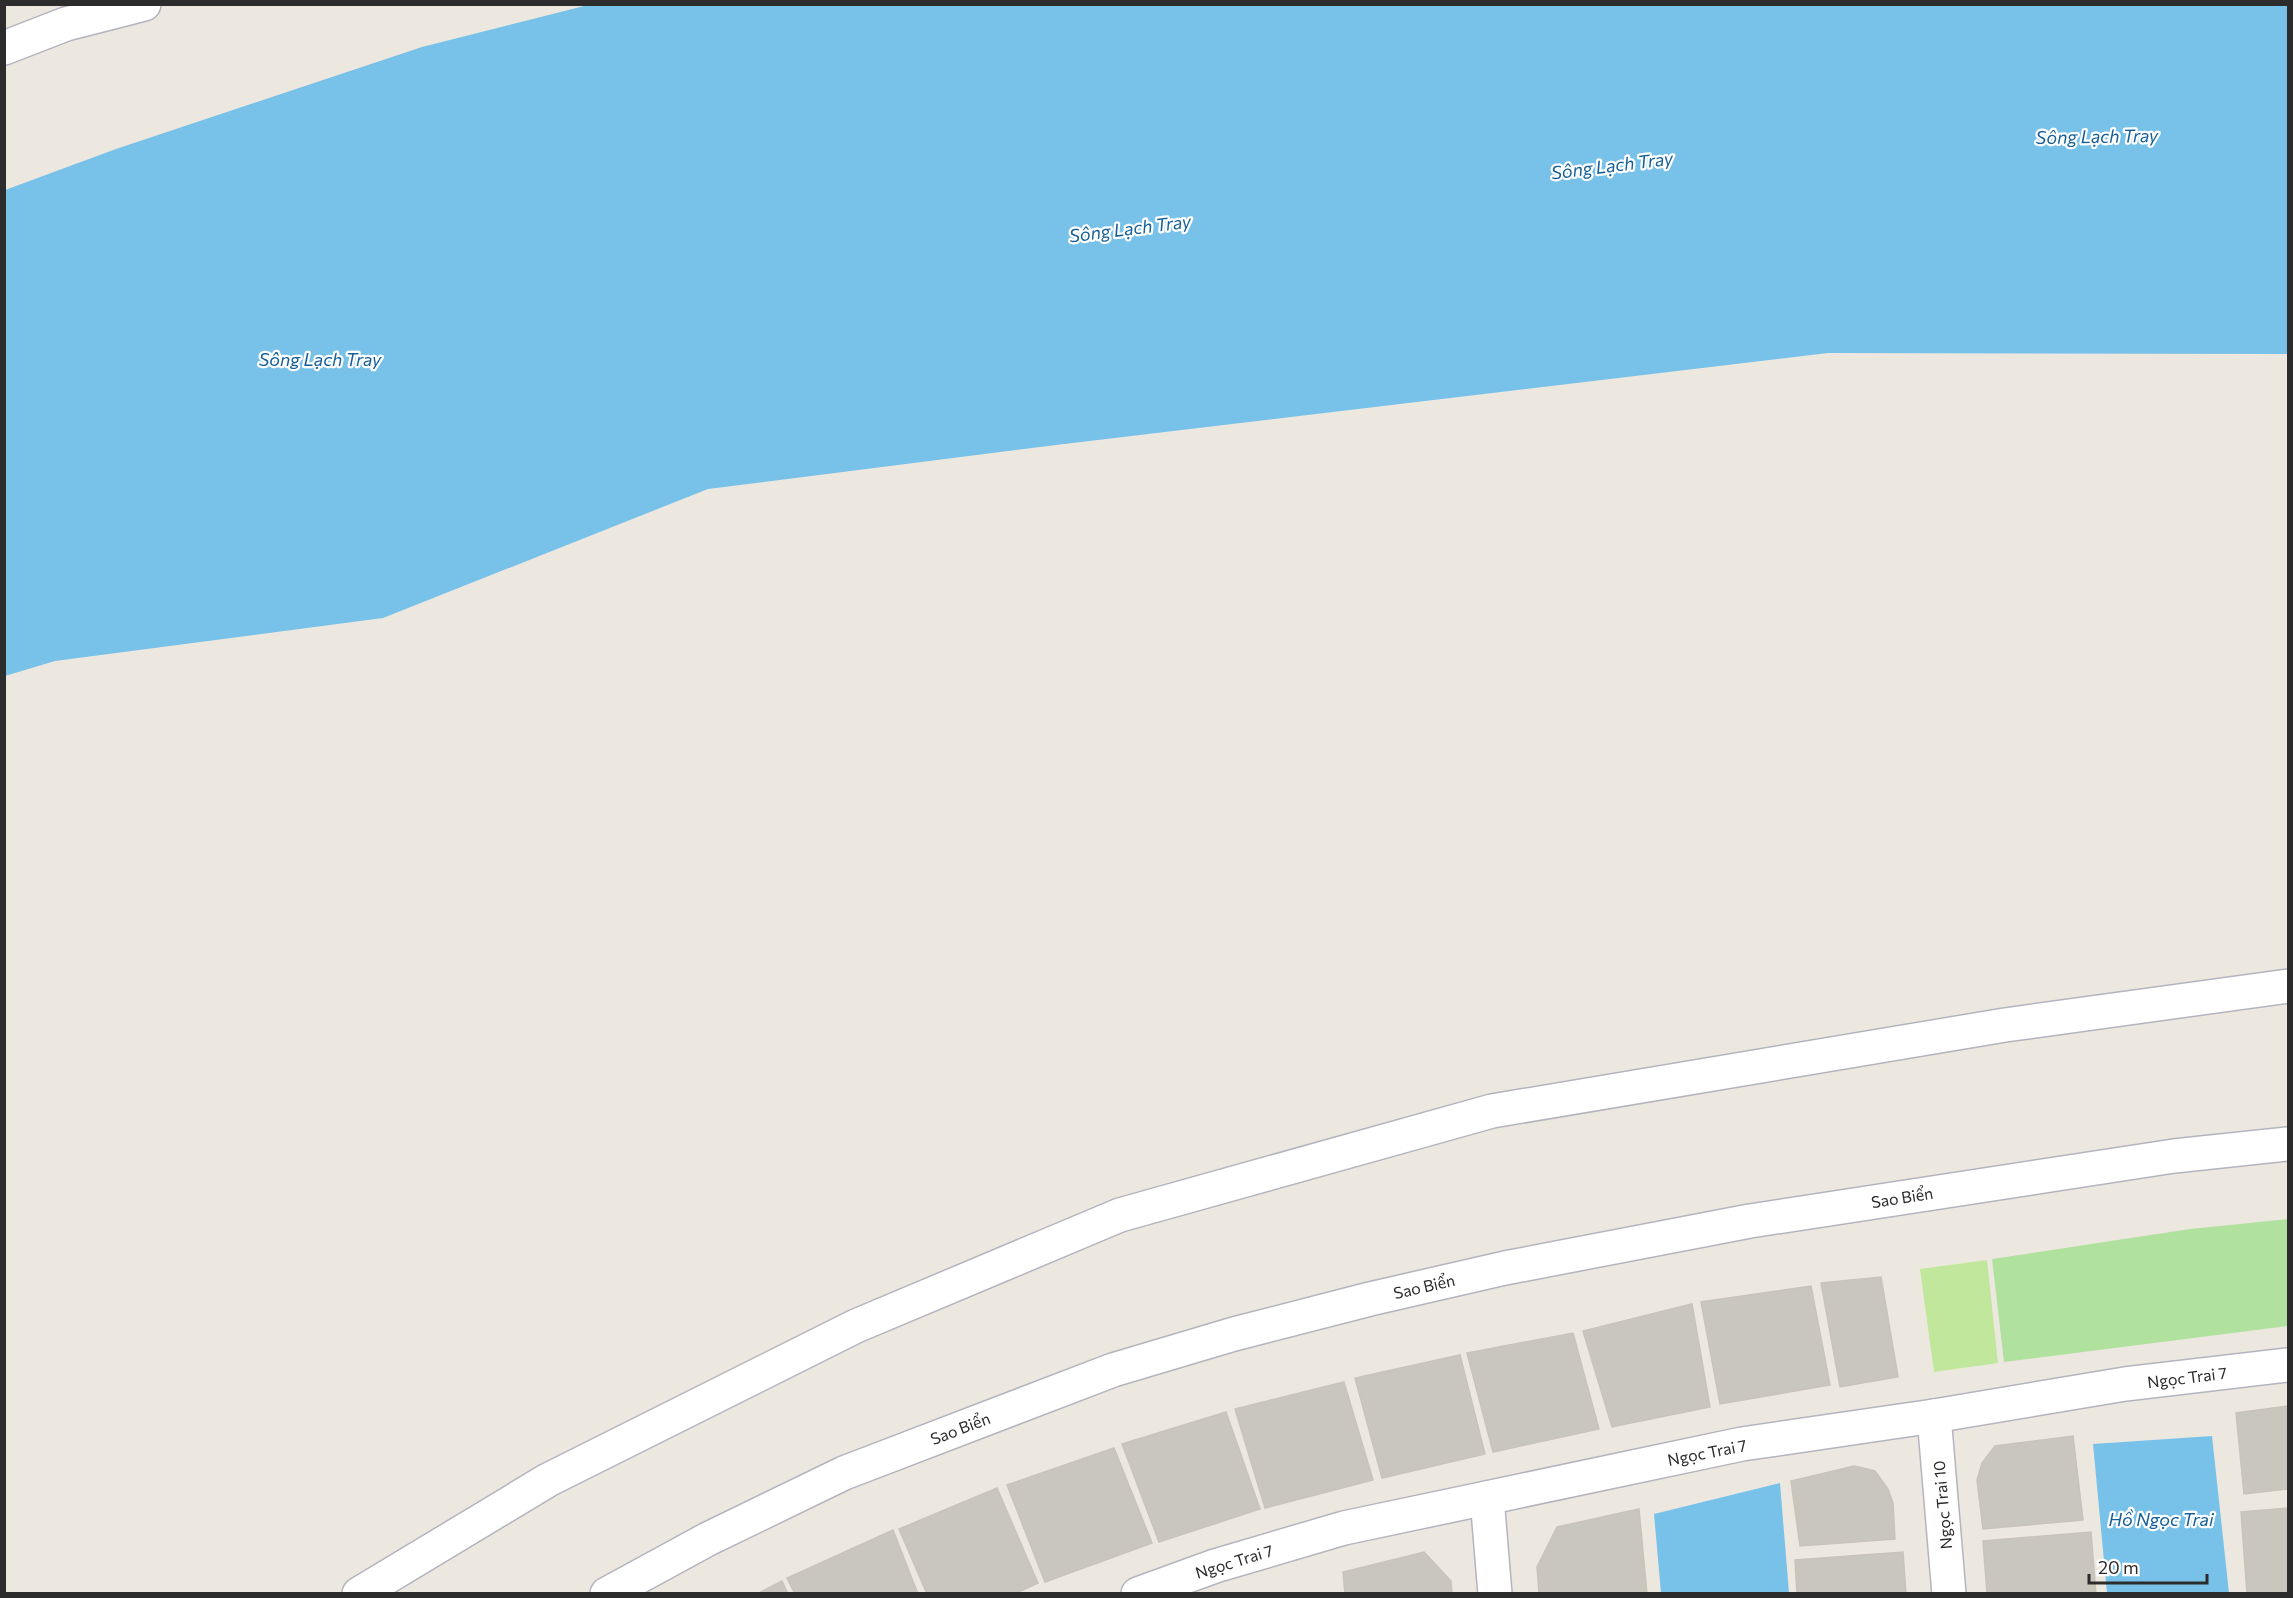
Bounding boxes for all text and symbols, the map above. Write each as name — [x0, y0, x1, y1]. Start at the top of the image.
water label: Sông Lạch Tray — [2036, 124, 2159, 148]
water label: Sông Lạch Tray — [1550, 147, 1675, 183]
water label: Sông Lạch Tray — [1068, 210, 1193, 246]
water label: Sông Lạch Tray — [259, 348, 382, 370]
street label: Sao Biển — [1870, 1183, 1934, 1211]
street label: Sao Biển — [1391, 1270, 1457, 1302]
street label: Ngọc Trai 7 — [2146, 1363, 2228, 1391]
street label: Sao Biển — [927, 1408, 993, 1448]
street label: Ngọc Trai 7 — [1666, 1435, 1748, 1469]
street label: Ngọc Trai 10 — [1929, 1460, 1955, 1550]
water label: Hồ Ngọc Trai — [2108, 1508, 2215, 1530]
street label: Ngọc Trai 7 — [1193, 1540, 1275, 1582]
scale bar — [2089, 1547, 2208, 1585]
text: 20 m — [2098, 1556, 2139, 1578]

